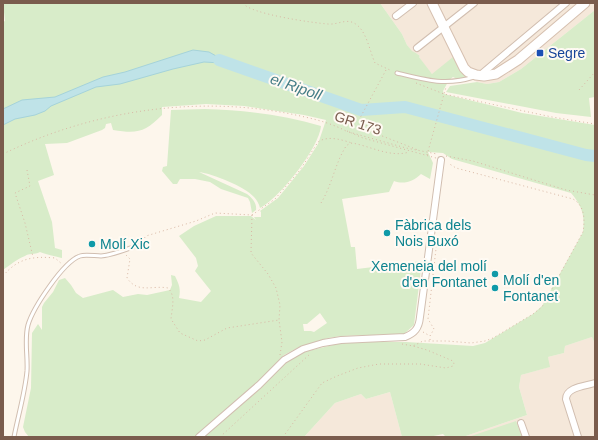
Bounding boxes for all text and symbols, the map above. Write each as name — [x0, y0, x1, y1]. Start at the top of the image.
place label: Segre — [548, 45, 586, 61]
marker: Segre — [535, 48, 545, 58]
water label: el Ripoll — [268, 70, 325, 103]
street label: GR 173 — [333, 108, 384, 138]
place label: Fàbrica dels Nois Buxó — [395, 217, 471, 249]
marker: Fàbrica dels Nois Buxó — [382, 228, 392, 238]
place label: Molí Xic — [100, 236, 150, 252]
marker: Molí Xic — [87, 239, 97, 249]
place label: Xemeneia del molí d'en Fontanet — [371, 258, 487, 290]
marker: Xemeneia del molí d'en Fontanet — [490, 269, 500, 279]
place label: Molí d'en Fontanet — [503, 272, 559, 304]
marker: Molí d'en Fontanet — [490, 283, 500, 293]

